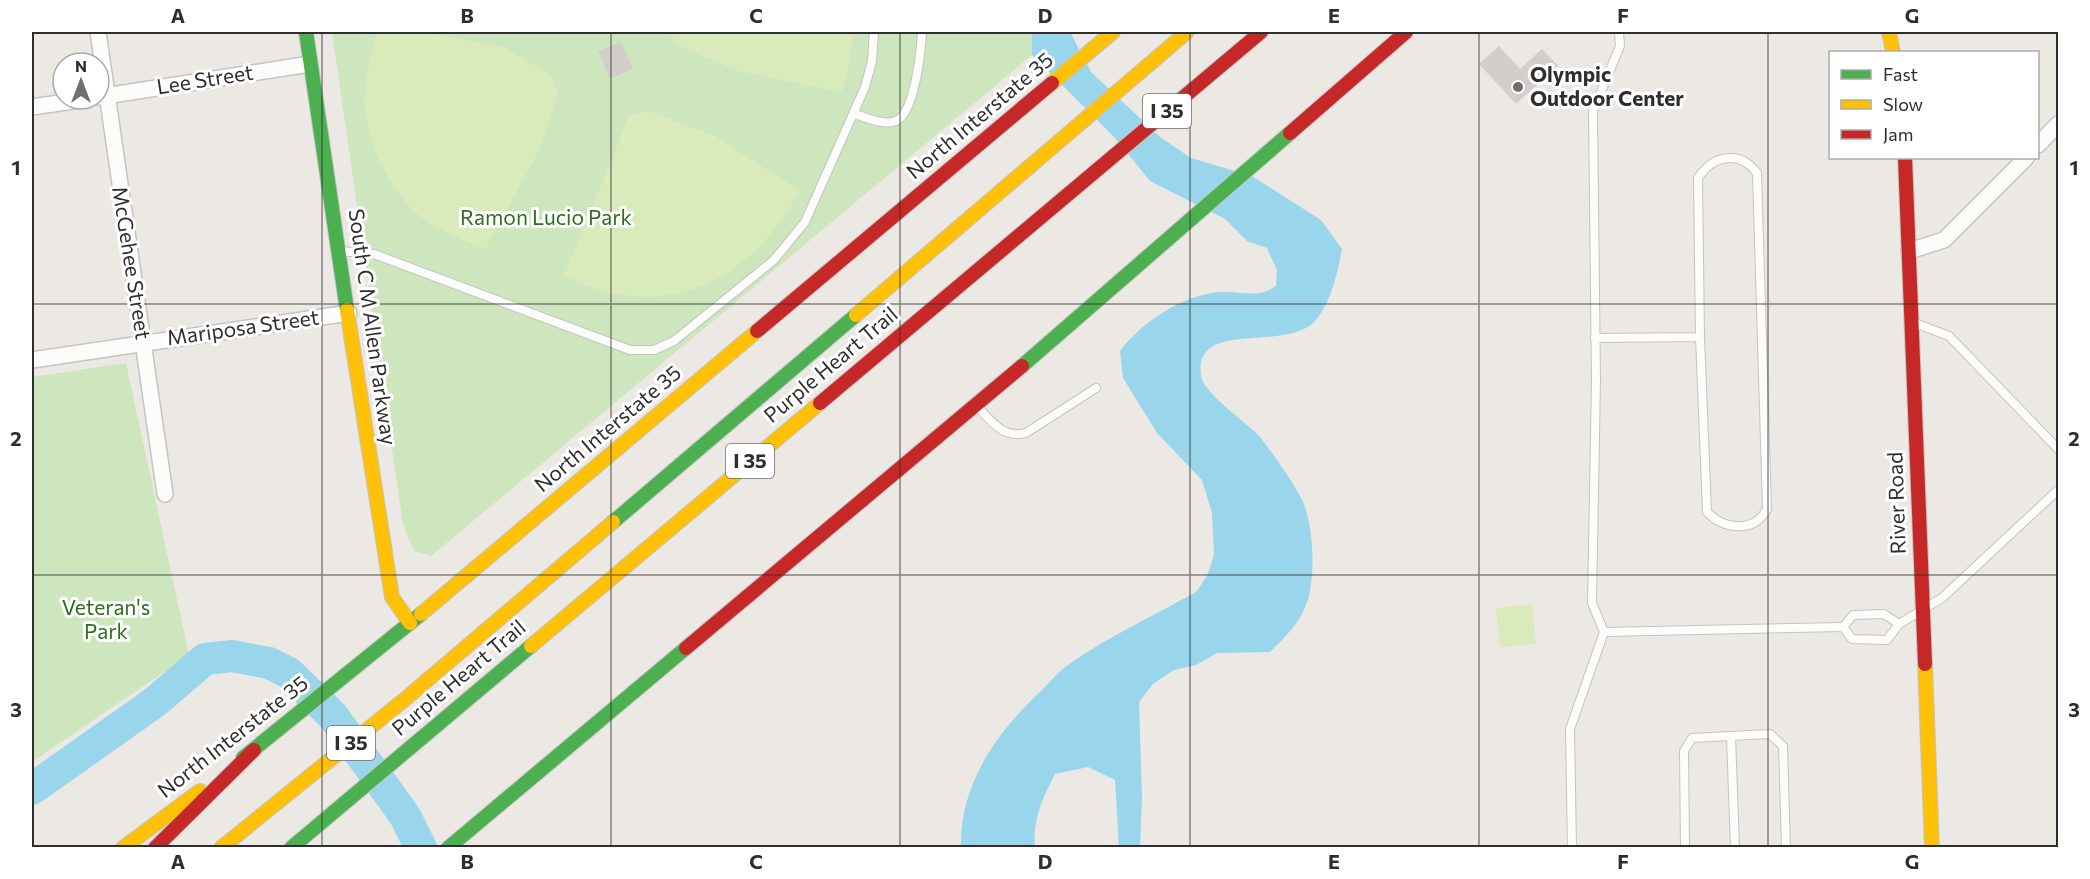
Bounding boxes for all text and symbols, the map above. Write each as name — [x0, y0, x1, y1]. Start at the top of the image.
text: A — [171, 3, 185, 27]
text: B — [460, 3, 474, 27]
text: C — [749, 3, 763, 27]
text: D — [1038, 3, 1052, 27]
text: E — [1328, 3, 1340, 27]
text: F — [1617, 3, 1629, 27]
text: G — [1905, 3, 1919, 27]
street label: North Interstate 35 — [901, 46, 1057, 183]
north arrow — [51, 51, 111, 111]
legend — [1829, 51, 2039, 159]
text: N — [75, 56, 87, 75]
street label: Lee Street — [155, 59, 255, 98]
place label: Olympic Outdoor Center — [1530, 61, 1684, 110]
text: Fast — [1883, 63, 1918, 85]
marker: Olympic Outdoor Center — [1511, 80, 1525, 94]
text: Slow — [1883, 93, 1923, 115]
road number: I 35 — [1143, 94, 1191, 128]
text: Jam — [1883, 123, 1913, 145]
text: 1 — [11, 155, 21, 179]
text: 1 — [2069, 155, 2079, 179]
street label: McGehee Street — [108, 185, 157, 341]
park label: Ramon Lucio Park — [460, 204, 632, 229]
street label: South C M Allen Parkway — [345, 207, 402, 447]
street label: Purple Heart Trail — [758, 301, 902, 427]
street label: Mariposa Street — [165, 303, 320, 350]
street label: North Interstate 35 — [529, 359, 685, 496]
text: 2 — [10, 426, 22, 450]
text: 2 — [2068, 426, 2080, 450]
road number: I 35 — [726, 444, 774, 478]
street label: River Road — [1881, 451, 1910, 555]
park label: Veteran's Park — [62, 594, 150, 643]
street label: Purple Heart Trail — [386, 614, 530, 740]
street label: North Interstate 35 — [152, 669, 312, 802]
text: 3 — [10, 697, 22, 721]
text: 3 — [2068, 697, 2080, 721]
road number: I 35 — [327, 726, 375, 760]
text: A — [171, 849, 185, 873]
text: B — [460, 849, 474, 873]
text: C — [749, 849, 763, 873]
text: D — [1038, 849, 1052, 873]
text: E — [1328, 849, 1340, 873]
text: F — [1617, 849, 1629, 873]
text: G — [1905, 849, 1919, 873]

